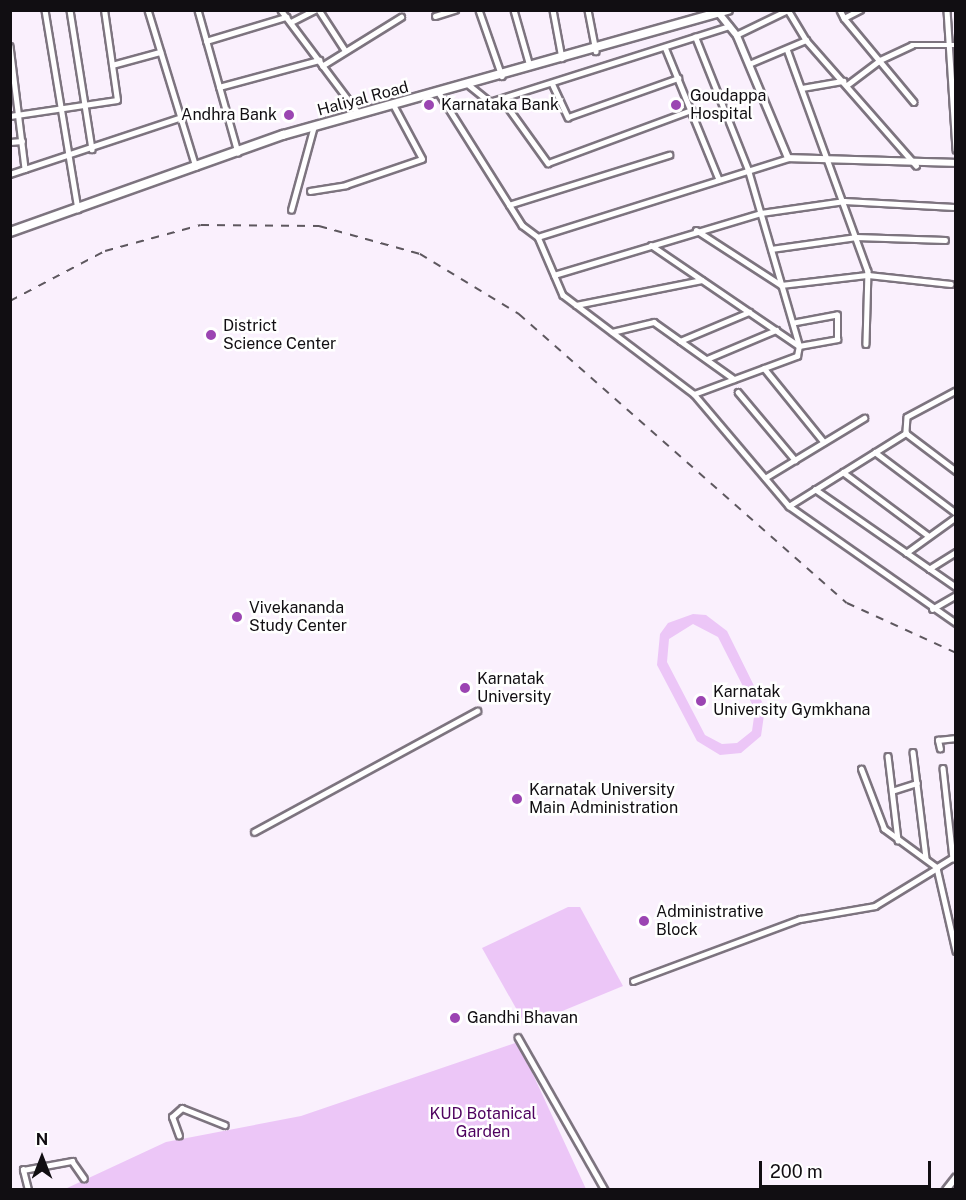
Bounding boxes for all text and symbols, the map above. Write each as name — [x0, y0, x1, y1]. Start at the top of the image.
street label: Haliyal Road — [315, 78, 411, 120]
place label: Goudappa Hospital — [690, 86, 766, 124]
place label: Karnataka Bank — [441, 95, 559, 115]
marker: Goudappa Hospital — [667, 96, 685, 114]
marker: Karnataka Bank — [422, 98, 436, 112]
place label: Andhra Bank — [181, 105, 277, 125]
marker: Andhra Bank — [282, 108, 296, 122]
place label: District Science Center — [223, 316, 336, 354]
marker: District Science Center — [204, 328, 218, 342]
place label: Vivekananda Study Center — [249, 598, 347, 636]
marker: Vivekananda Study Center — [230, 610, 244, 624]
place label: Karnatak University — [477, 669, 551, 707]
marker: Karnatak University — [458, 681, 472, 695]
place label: Karnatak University Gymkhana — [713, 682, 871, 720]
marker: Karnatak University Gymkhana — [694, 694, 708, 708]
place label: Karnatak University Main Administration — [529, 780, 678, 818]
marker: Karnatak University Main Administration — [510, 792, 524, 806]
place label: Administrative Block — [656, 902, 764, 940]
marker: Administrative Block — [637, 914, 651, 928]
place label: Gandhi Bhavan — [467, 1008, 578, 1028]
marker: Gandhi Bhavan — [448, 1011, 462, 1025]
park label: KUD Botanical Garden — [430, 1104, 536, 1142]
north arrow — [12, 1128, 72, 1188]
text: N — [36, 1130, 48, 1149]
scale bar — [762, 1149, 934, 1187]
text: 200 m — [770, 1161, 823, 1182]

